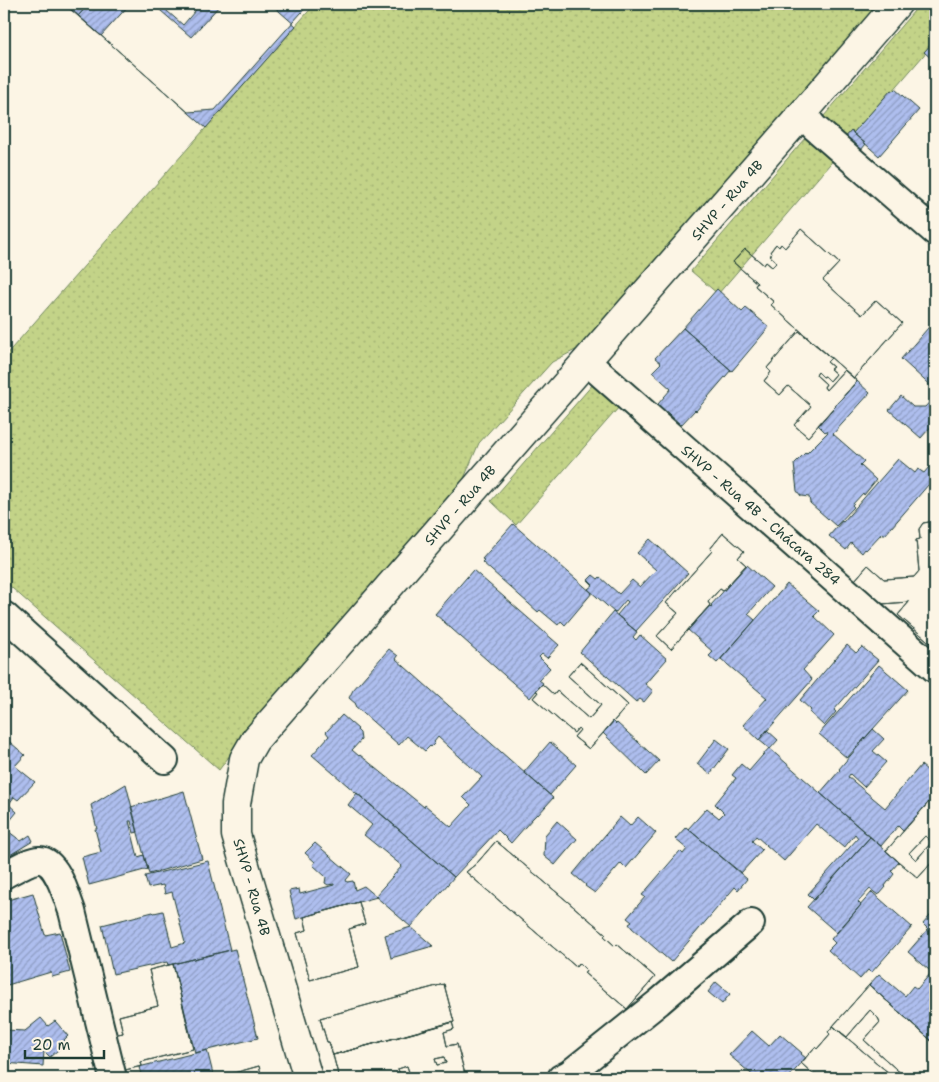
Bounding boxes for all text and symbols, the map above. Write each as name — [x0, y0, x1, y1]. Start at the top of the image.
street label: SHVP - Rua 4B — [687, 156, 767, 244]
street label: SHVP - Rua 4B - Chácara 284 — [678, 441, 844, 589]
street label: SHVP - Rua 4B — [420, 461, 500, 549]
street label: SHVP - Rua 4B — [230, 836, 274, 938]
scale bar — [25, 1027, 104, 1059]
text: 20 m — [32, 1035, 71, 1055]

